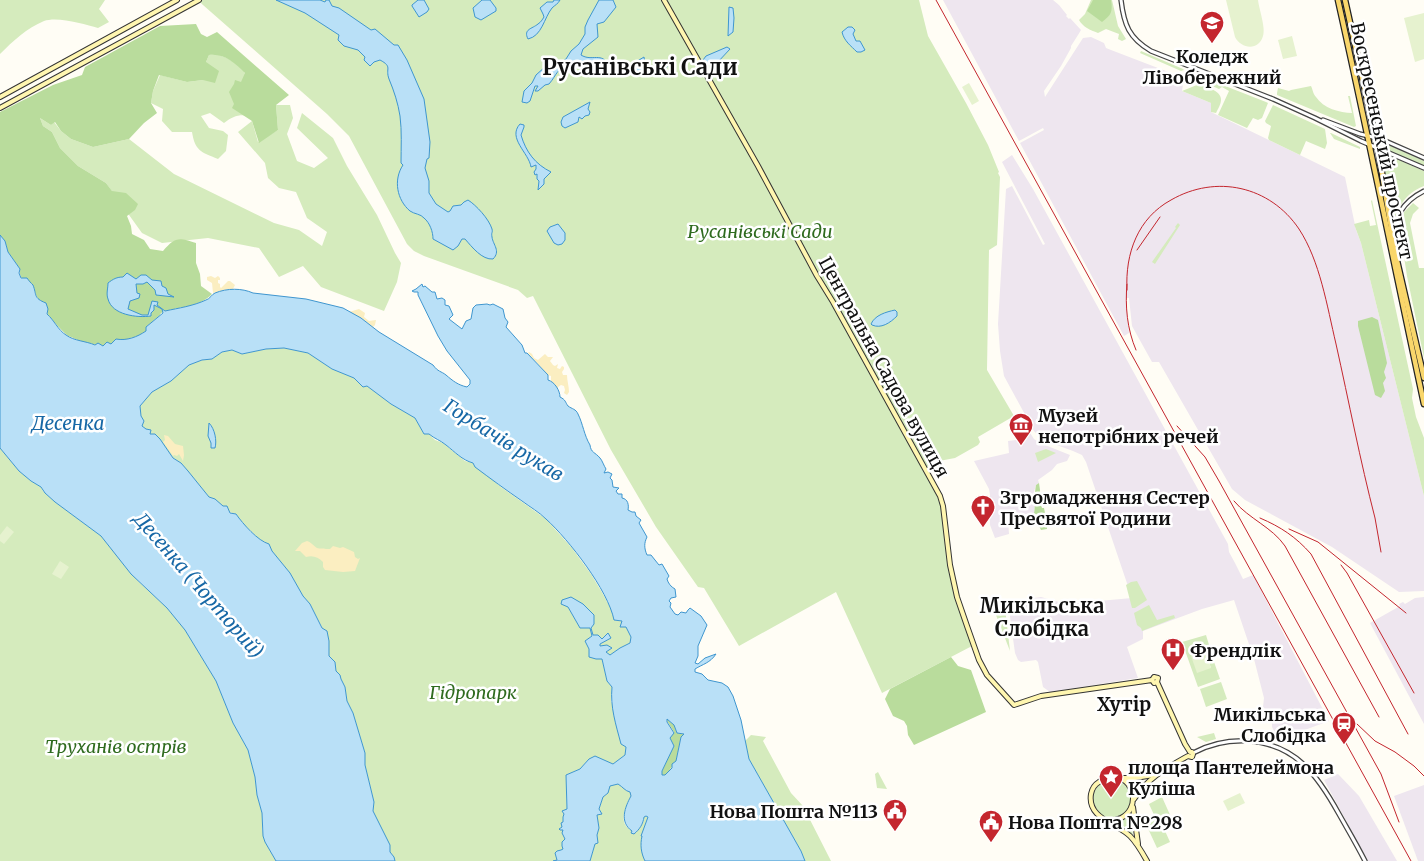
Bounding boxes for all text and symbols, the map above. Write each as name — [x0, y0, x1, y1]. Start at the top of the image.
school or university icon: Коледж Лівобережний — [1199, 10, 1225, 44]
street label: Воскресенський проспект — [1346, 20, 1418, 262]
place label: Коледж Лівобережний — [1142, 45, 1282, 89]
district label: Русанівські Сади — [542, 53, 738, 81]
park label: Русанівські Сади — [688, 220, 832, 243]
street label: Центральна Садова вулиця — [814, 252, 955, 482]
water label: Горбачів рукав — [439, 393, 569, 487]
place label: Музей непотрібних речей — [1038, 404, 1219, 448]
water label: Десенка — [30, 411, 105, 435]
museum icon: Музей непотрібних речей — [1008, 412, 1034, 446]
place label: Згромадження Сестер Пресвятої Родини — [1000, 486, 1210, 530]
church icon: Згромадження Сестер Пресвятої Родини — [970, 494, 996, 528]
water label: Десенка (Чорторий) — [128, 506, 269, 663]
district label: Микільська Слобідка — [980, 593, 1104, 641]
hospital icon: Френдлік — [1160, 637, 1186, 671]
place label: Френдлік — [1190, 639, 1281, 662]
park label: Гідропарк — [429, 681, 517, 704]
district label: Хутір — [1097, 692, 1151, 716]
place label: Микільська Слобідка — [1214, 703, 1326, 747]
station icon: Микільська Слобідка — [1331, 711, 1357, 745]
park label: Труханів острів — [45, 735, 187, 758]
place label: площа Пантелеймона Куліша — [1128, 756, 1334, 800]
place icon: площа Пантелеймона Куліша — [1098, 764, 1124, 798]
public building icon: Нова Пошта №113 — [882, 798, 908, 832]
place label: Нова Пошта №113 — [710, 800, 878, 823]
public building icon: Нова Пошта №298 — [978, 809, 1004, 843]
place label: Нова Пошта №298 — [1008, 811, 1183, 834]

